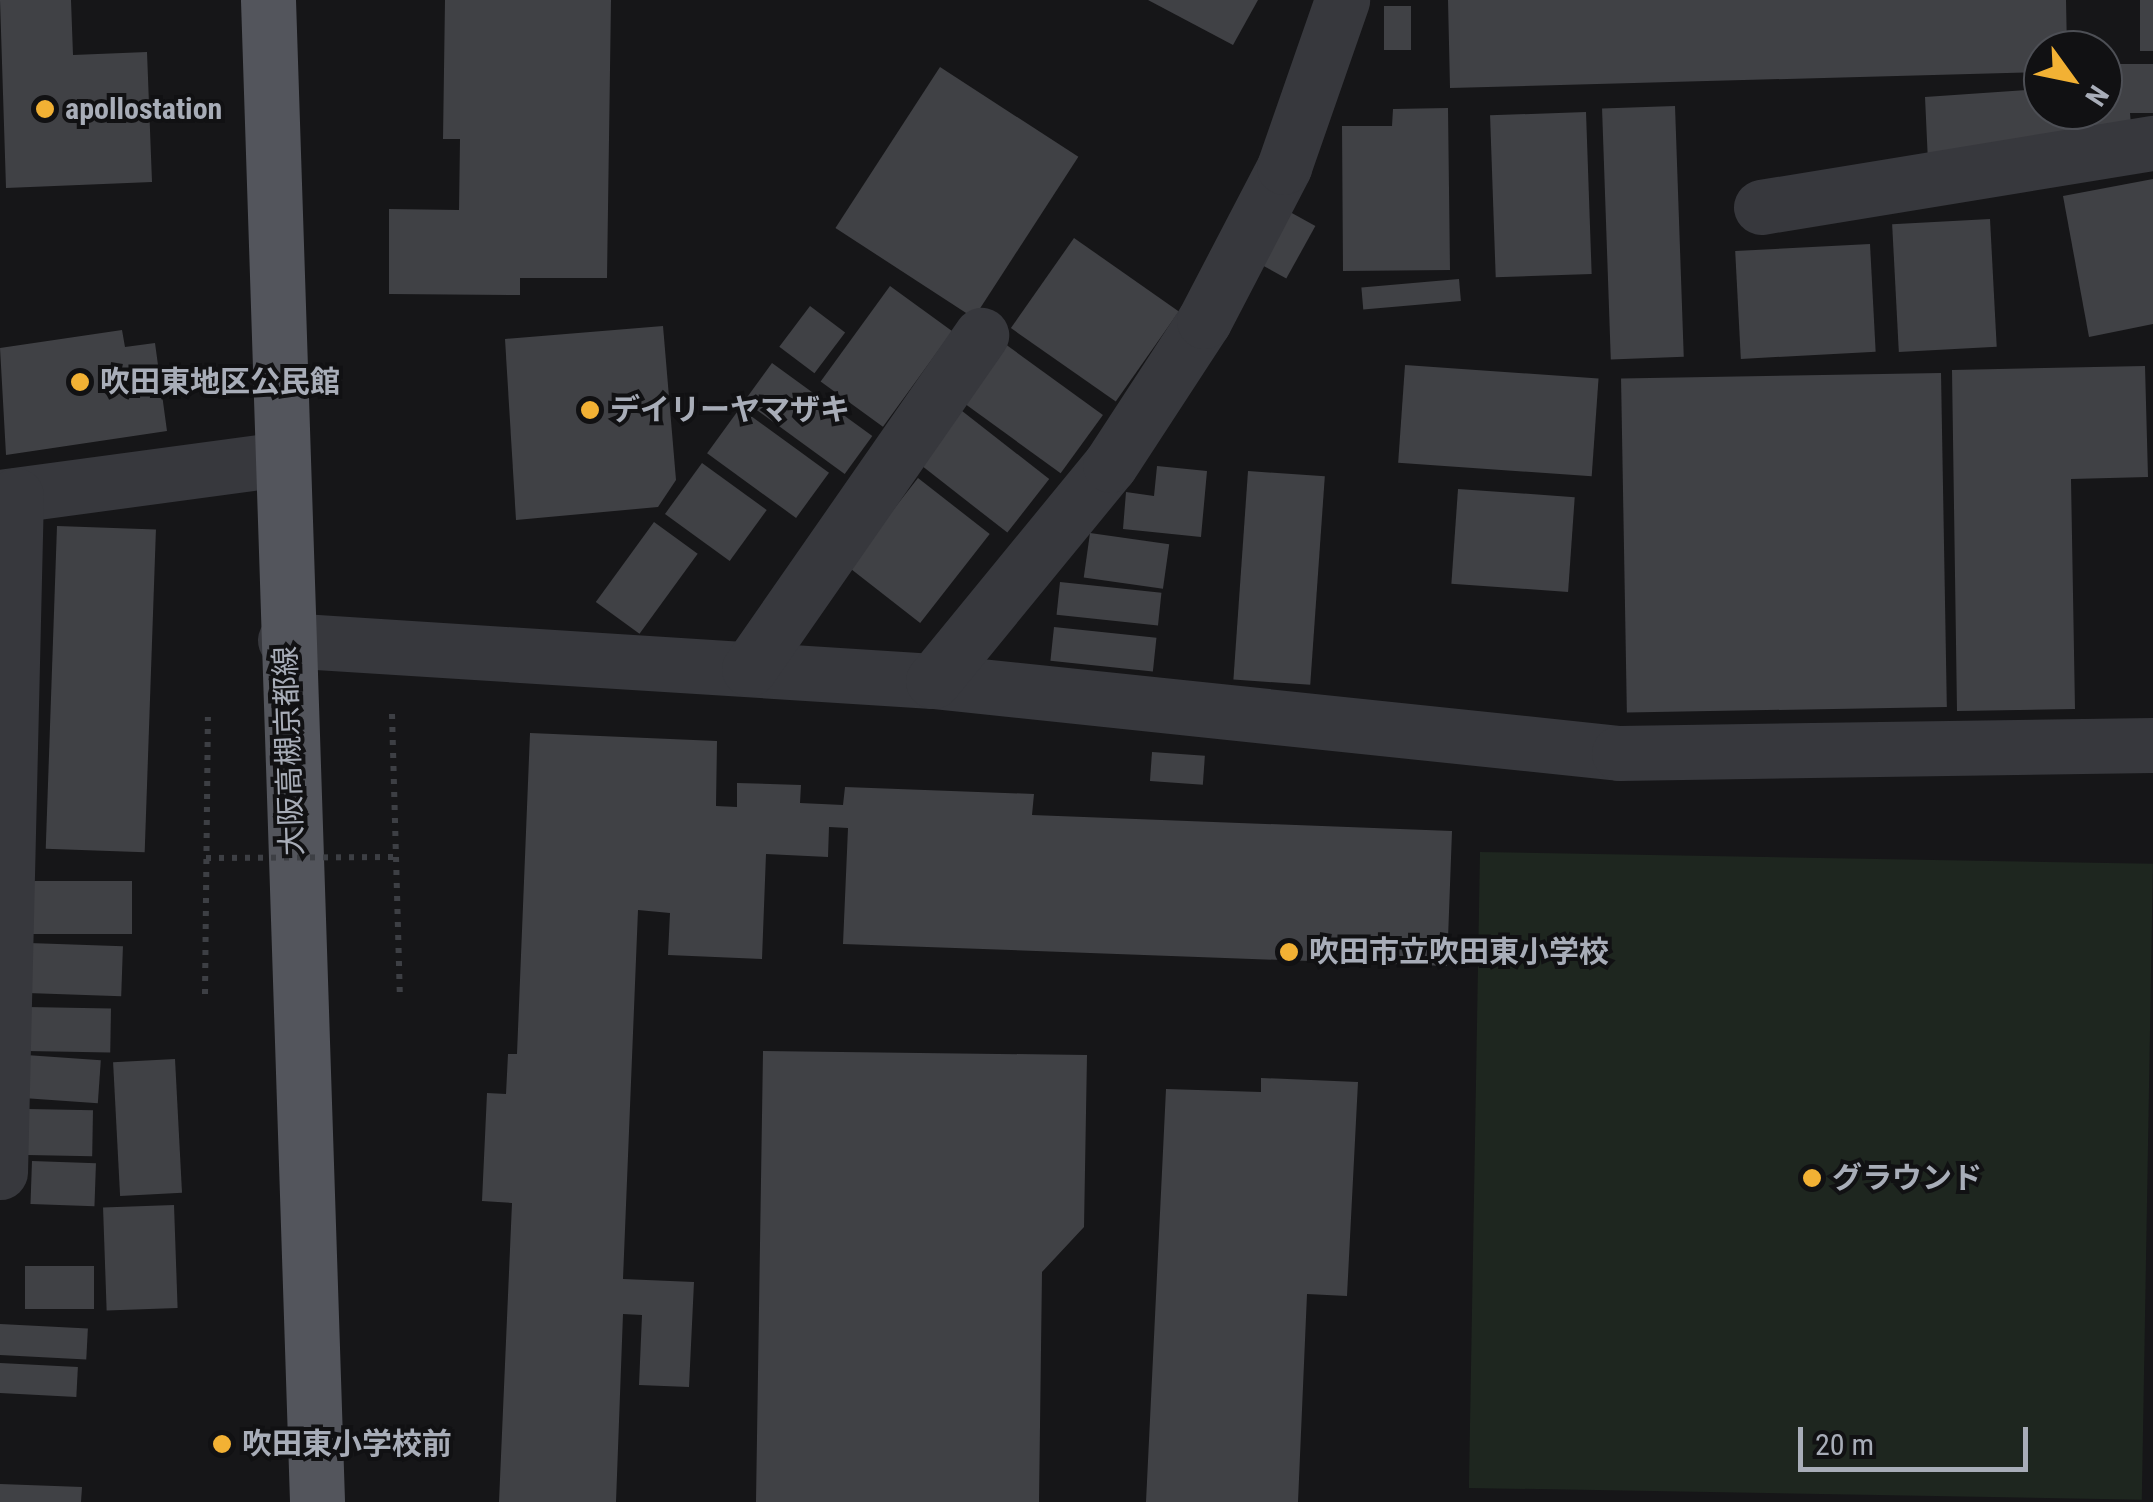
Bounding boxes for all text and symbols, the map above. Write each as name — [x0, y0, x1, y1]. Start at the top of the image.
north arrow — [2023, 30, 2123, 130]
text: N — [2078, 79, 2115, 112]
place label: apollostation — [65, 91, 222, 127]
marker: apollostation — [34, 98, 56, 120]
place label: 吹田東地区公民館 — [100, 364, 340, 400]
marker: 吹田東地区公民館 — [69, 371, 91, 393]
place label: デイリーヤマザキ — [610, 392, 850, 428]
marker: デイリーヤマザキ — [579, 399, 601, 421]
street label: 大阪高槻京都線 — [267, 645, 311, 857]
place label: 吹田市立吹田東小学校 — [1309, 934, 1609, 970]
marker: 吹田市立吹田東小学校 — [1278, 941, 1300, 963]
place label: グラウンド — [1832, 1160, 1982, 1196]
marker: グラウンド — [1801, 1167, 1823, 1189]
scale bar — [1803, 1407, 2033, 1469]
place label: 吹田東小学校前 — [242, 1426, 452, 1462]
text: 20 m — [1815, 1427, 1874, 1462]
marker: 吹田東小学校前 — [211, 1433, 233, 1455]

